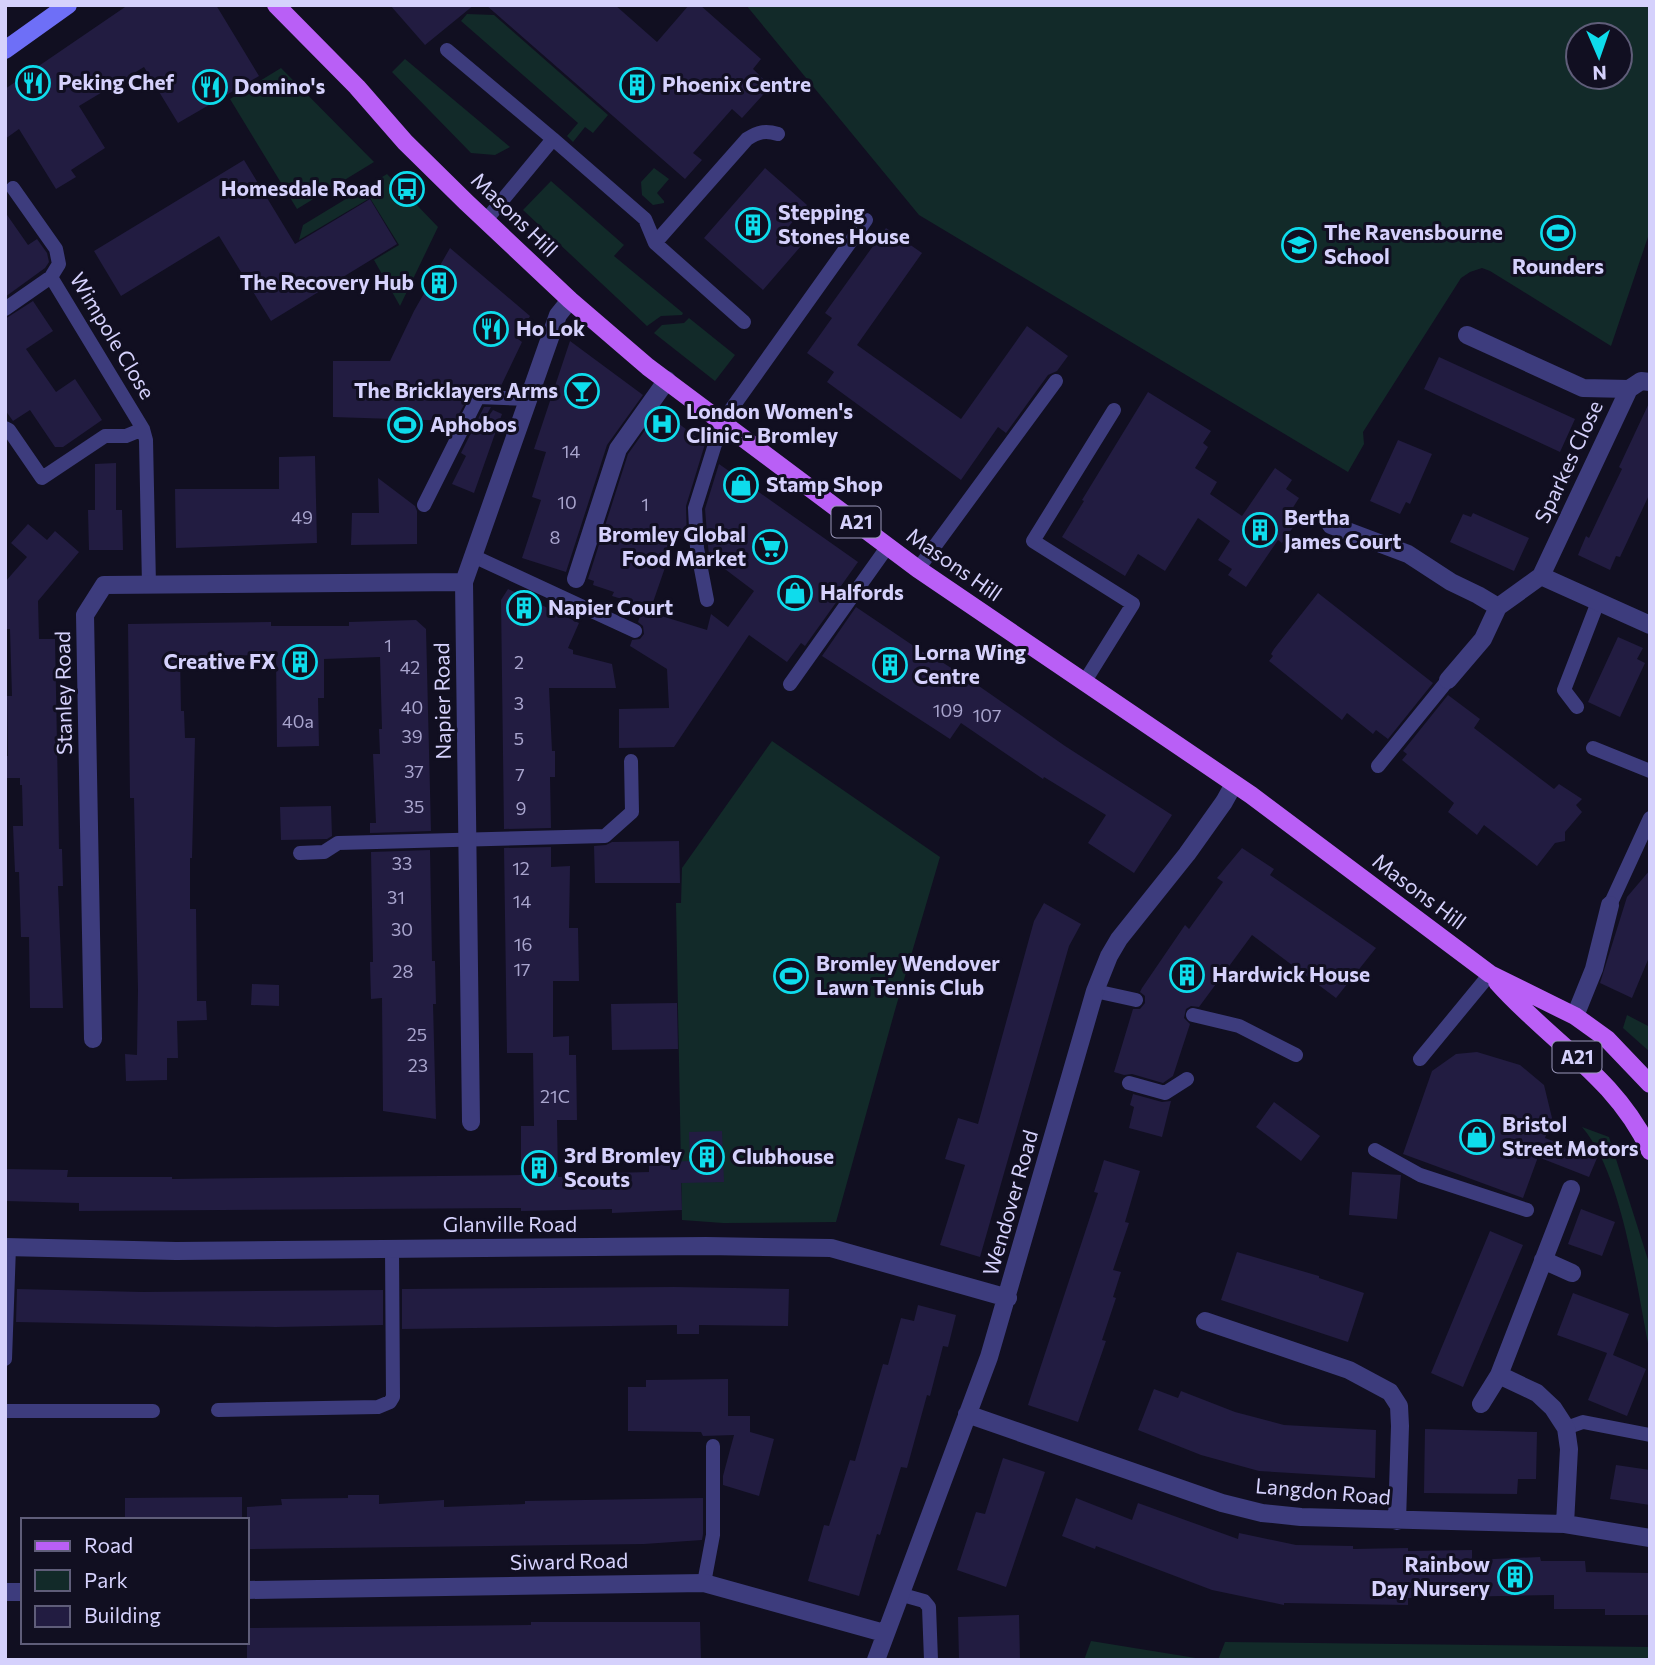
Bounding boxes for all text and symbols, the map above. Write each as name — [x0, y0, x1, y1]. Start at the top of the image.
north arrow — [1564, 21, 1634, 91]
text: N — [1592, 62, 1607, 85]
restaurant icon: Peking Chef — [14, 64, 52, 102]
building icon: Phoenix Centre — [618, 66, 656, 104]
restaurant icon: Domino's — [191, 68, 229, 106]
place label: Peking Chef — [58, 69, 174, 94]
place label: Phoenix Centre — [662, 71, 811, 96]
place label: Domino's — [234, 73, 326, 98]
street label: Masons Hill — [467, 167, 563, 261]
bus stop icon: Homesdale Road — [388, 170, 426, 208]
place label: Homesdale Road — [221, 175, 382, 200]
place label: Stepping Stones House — [778, 199, 910, 248]
building icon: Stepping Stones House — [734, 206, 772, 244]
sports icon: Rounders — [1539, 214, 1577, 252]
place label: The Ravensbourne School — [1324, 219, 1503, 268]
school or university icon: The Ravensbourne School — [1280, 226, 1318, 264]
place label: Rounders — [1512, 253, 1604, 278]
building icon: The Recovery Hub — [420, 264, 458, 302]
street label: Wimpole Close — [66, 267, 161, 403]
place label: The Recovery Hub — [240, 269, 414, 294]
restaurant icon: Ho Lok — [472, 310, 510, 348]
place label: Ho Lok — [516, 315, 585, 340]
bar icon: The Bricklayers Arms — [563, 372, 601, 410]
place label: The Bricklayers Arms — [354, 377, 558, 402]
street label: Sparkes Close — [1528, 396, 1607, 527]
place label: London Women's Clinic - Bromley — [686, 398, 853, 447]
hospital icon: London Women's Clinic - Bromley — [643, 405, 681, 443]
sports icon: Aphobos — [386, 406, 424, 444]
place label: Aphobos — [430, 411, 517, 436]
house number: 14 — [562, 440, 580, 462]
shop icon: Stamp Shop — [722, 466, 760, 504]
place label: Stamp Shop — [766, 471, 883, 496]
house number: 10 — [557, 491, 577, 513]
house number: 1 — [641, 493, 649, 515]
place label: Bertha James Court — [1284, 504, 1401, 553]
house number: 49 — [291, 506, 313, 528]
road number: A21 — [832, 506, 880, 538]
building icon: Bertha James Court — [1241, 511, 1279, 549]
place label: Bromley Global Food Market — [598, 521, 746, 570]
street label: Masons Hill — [902, 522, 1007, 606]
house number: 8 — [550, 526, 561, 548]
supermarket icon: Bromley Global Food Market — [751, 528, 789, 566]
shop icon: Halfords — [776, 574, 814, 612]
place label: Halfords — [820, 579, 904, 604]
building icon: Napier Court — [505, 589, 543, 627]
place label: Napier Court — [548, 594, 673, 619]
street label: Stanley Road — [49, 631, 76, 755]
house number: 1 — [384, 634, 392, 656]
place label: Lorna Wing Centre — [914, 639, 1027, 688]
street label: Napier Road — [428, 642, 455, 760]
building icon: Creative FX — [281, 643, 319, 681]
building icon: Lorna Wing Centre — [871, 646, 909, 684]
place label: Creative FX — [163, 648, 276, 673]
house number: 2 — [514, 651, 524, 673]
house number: 42 — [400, 656, 420, 678]
house number: 3 — [514, 692, 524, 714]
house number: 40 — [401, 696, 423, 718]
house number: 109 — [933, 699, 963, 721]
house number: 107 — [973, 704, 1001, 726]
house number: 40a — [282, 710, 314, 732]
house number: 39 — [401, 725, 423, 747]
house number: 5 — [514, 727, 524, 749]
house number: 37 — [404, 760, 424, 782]
house number: 7 — [515, 763, 525, 785]
house number: 35 — [404, 795, 424, 817]
house number: 9 — [516, 797, 526, 819]
street label: Masons Hill — [1368, 848, 1472, 934]
house number: 33 — [392, 852, 412, 874]
house number: 12 — [512, 857, 530, 879]
house number: 31 — [387, 886, 405, 908]
house number: 14 — [513, 890, 531, 912]
house number: 30 — [391, 918, 413, 940]
house number: 16 — [514, 933, 532, 955]
place label: Bromley Wendover Lawn Tennis Club — [816, 950, 1000, 999]
building icon: Hardwick House — [1168, 956, 1206, 994]
sports icon: Bromley Wendover Lawn Tennis Club — [772, 957, 810, 995]
house number: 17 — [513, 958, 531, 980]
house number: 28 — [393, 960, 414, 982]
place label: Hardwick House — [1212, 961, 1370, 986]
house number: 25 — [407, 1023, 427, 1045]
road number: A21 — [1552, 1042, 1602, 1072]
house number: 23 — [408, 1054, 428, 1076]
house number: 21C — [540, 1085, 570, 1107]
place label: Bristol Street Motors — [1502, 1111, 1639, 1160]
shop icon: Bristol Street Motors — [1458, 1118, 1496, 1156]
street label: Wendover Road — [977, 1127, 1042, 1278]
building icon: Clubhouse — [688, 1138, 726, 1176]
place label: 3rd Bromley Scouts — [564, 1142, 682, 1191]
place label: Clubhouse — [732, 1143, 834, 1168]
building icon: 3rd Bromley Scouts — [520, 1149, 558, 1187]
street label: Glanville Road — [443, 1211, 577, 1236]
street label: Langdon Road — [1254, 1472, 1392, 1509]
legend — [21, 1518, 248, 1644]
text: Road — [84, 1532, 133, 1557]
street label: Siward Road — [510, 1547, 628, 1574]
place label: Rainbow Day Nursery — [1371, 1551, 1491, 1600]
building icon: Rainbow Day Nursery — [1496, 1558, 1534, 1596]
text: Park — [84, 1567, 128, 1592]
text: Building — [84, 1602, 161, 1627]

